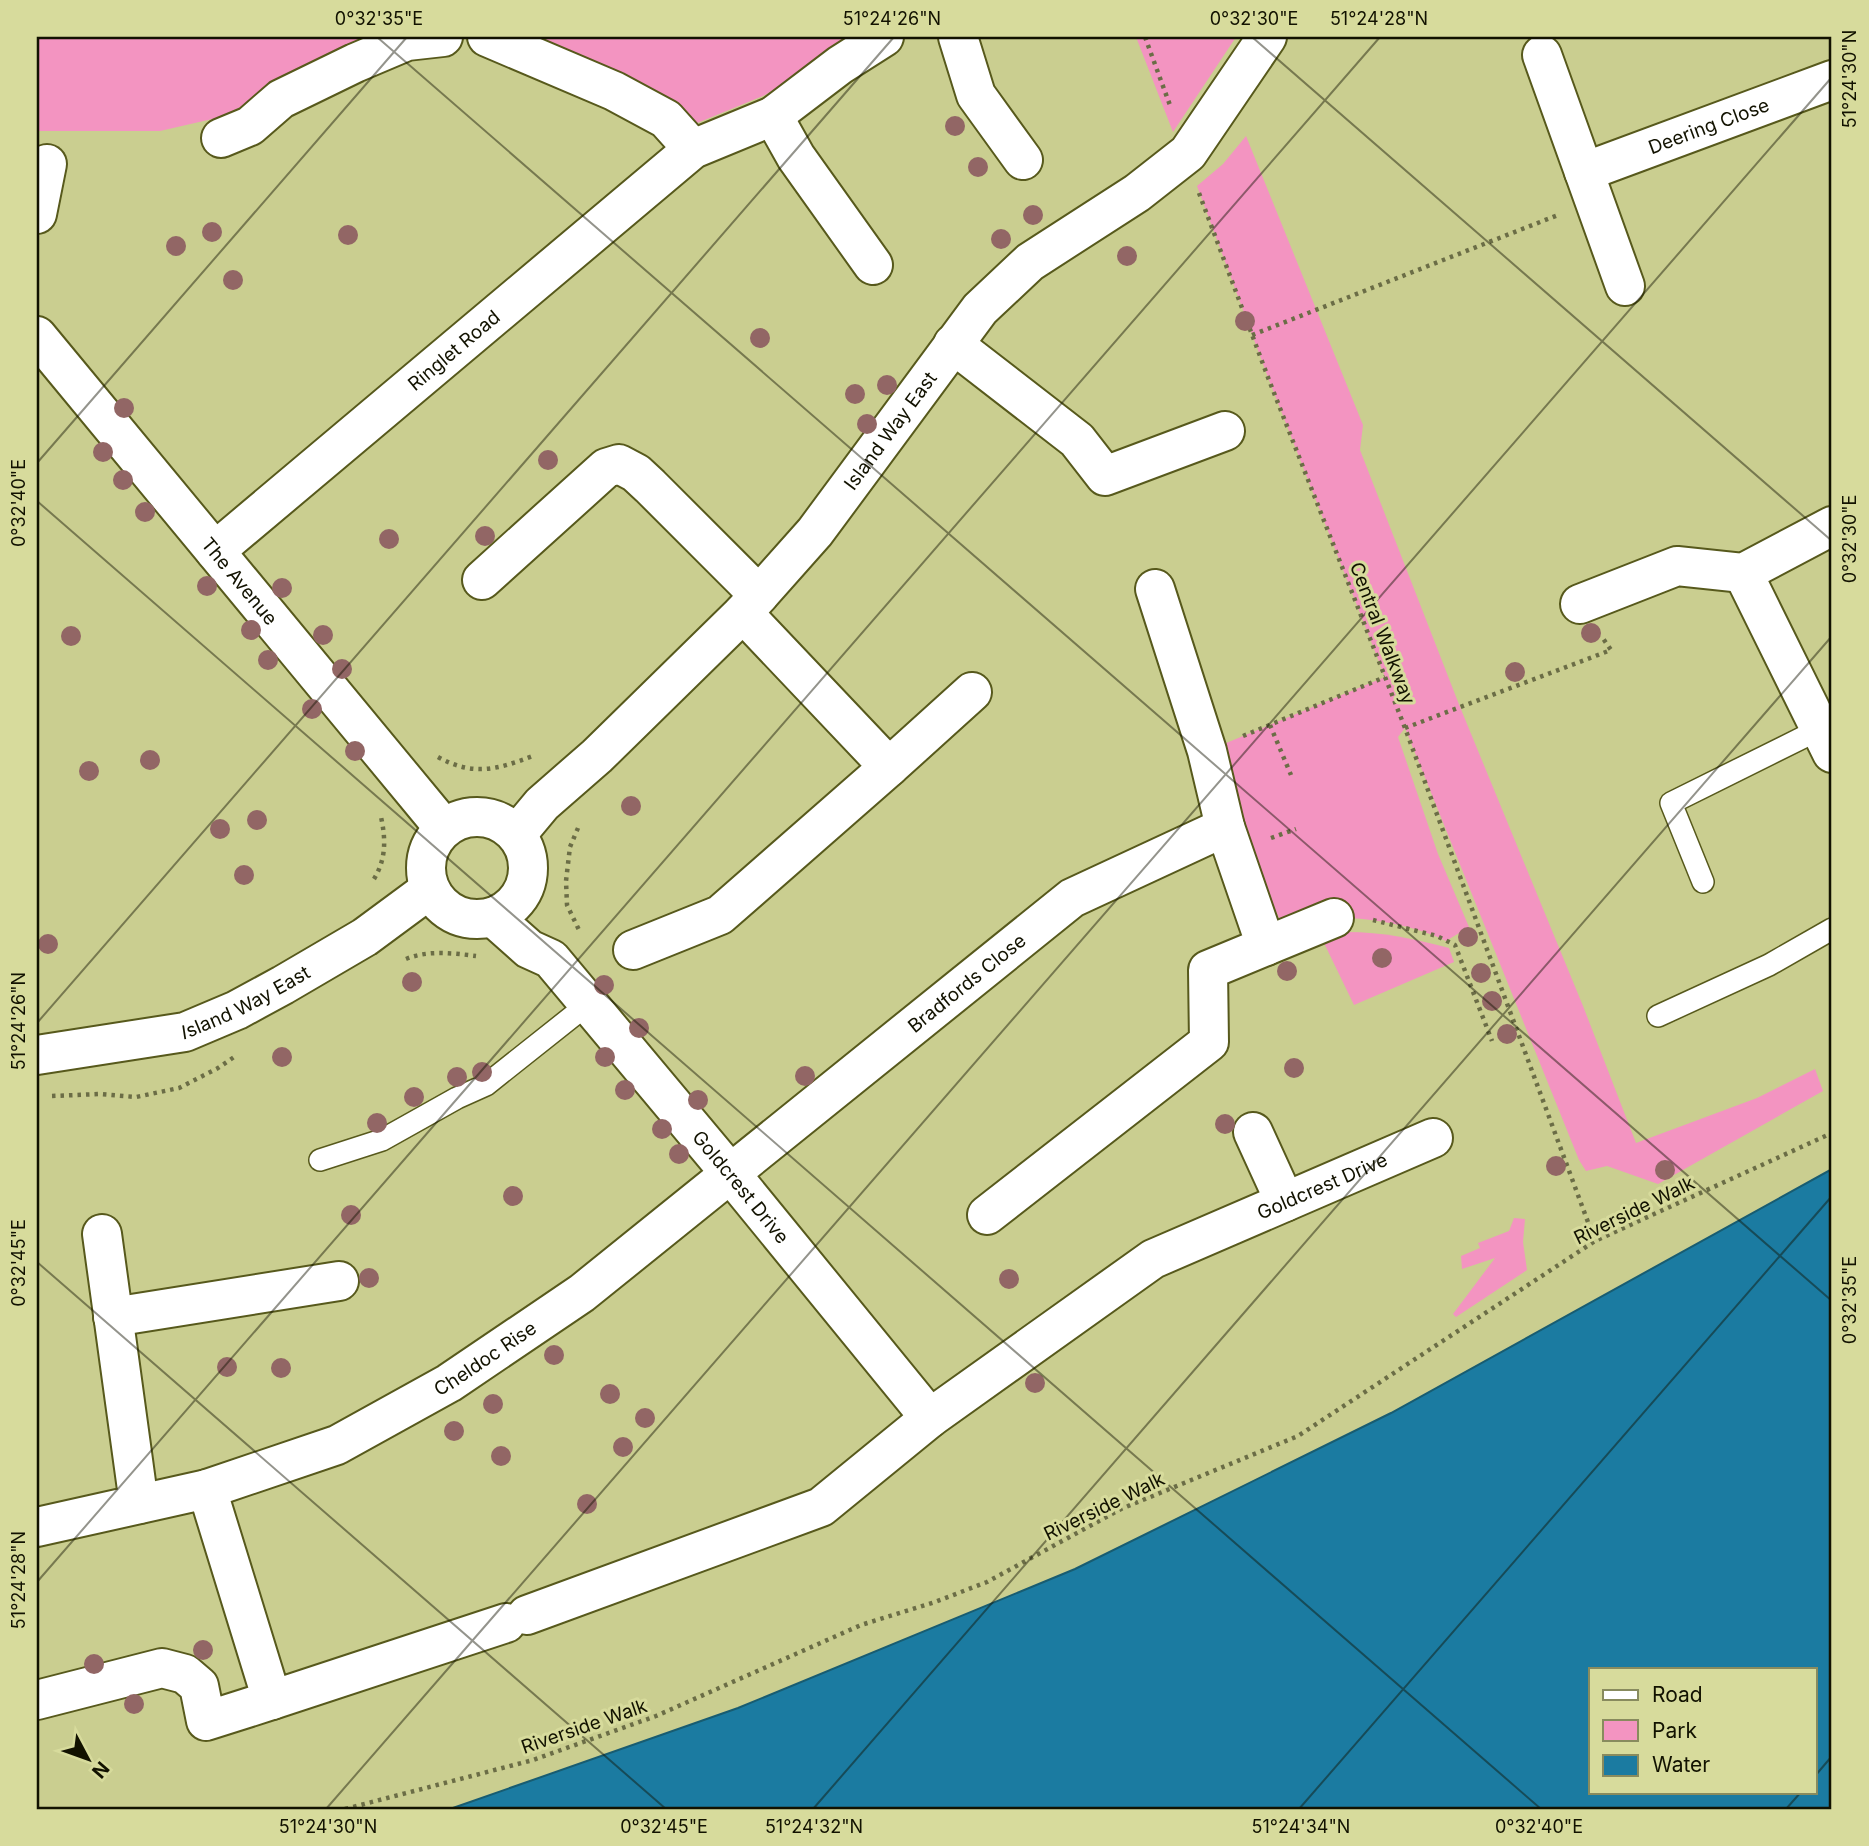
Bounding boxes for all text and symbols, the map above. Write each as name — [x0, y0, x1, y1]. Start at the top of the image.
text: 0°32'35"E — [335, 8, 423, 29]
text: 51°24'26"N — [843, 8, 941, 29]
text: 0°32'30"E — [1210, 8, 1298, 29]
text: 51°24'28"N — [1330, 8, 1428, 29]
text: 51°24'30"N — [1839, 30, 1860, 128]
street label: Deering Close — [1645, 93, 1772, 159]
street label: Ringlet Road — [404, 305, 505, 396]
street label: Island Way East — [839, 367, 942, 494]
text: 0°32'40"E — [8, 459, 29, 547]
text: 0°32'30"E — [1839, 495, 1860, 583]
street label: The Avenue — [196, 533, 282, 630]
street label: Central Walkway — [1345, 559, 1420, 708]
street label: Bradfords Close — [903, 929, 1030, 1038]
street label: Island Way East — [180, 961, 314, 1044]
text: 51°24'26"N — [8, 972, 29, 1070]
street label: Goldcrest Drive — [687, 1126, 794, 1248]
street label: Goldcrest Drive — [1254, 1148, 1391, 1225]
street label: Riverside Walk — [1570, 1171, 1699, 1250]
text: 0°32'45"E — [8, 1219, 29, 1307]
text: 0°32'35"E — [1839, 1256, 1860, 1344]
street label: Cheldoc Rise — [430, 1316, 541, 1401]
street label: Riverside Walk — [1040, 1467, 1169, 1546]
text: 51°24'28"N — [8, 1531, 29, 1629]
legend — [1589, 1668, 1816, 1794]
text: Road — [1652, 1682, 1703, 1707]
street label: Riverside Walk — [518, 1694, 651, 1759]
text: Park — [1652, 1718, 1697, 1743]
north arrow — [52, 1724, 122, 1794]
text: Water — [1652, 1752, 1710, 1777]
text: N — [87, 1757, 114, 1783]
text: 51°24'30"N — [279, 1816, 377, 1837]
text: 0°32'45"E — [620, 1816, 708, 1837]
text: 51°24'32"N — [765, 1816, 863, 1837]
text: 51°24'34"N — [1252, 1816, 1350, 1837]
text: 0°32'40"E — [1495, 1816, 1583, 1837]

